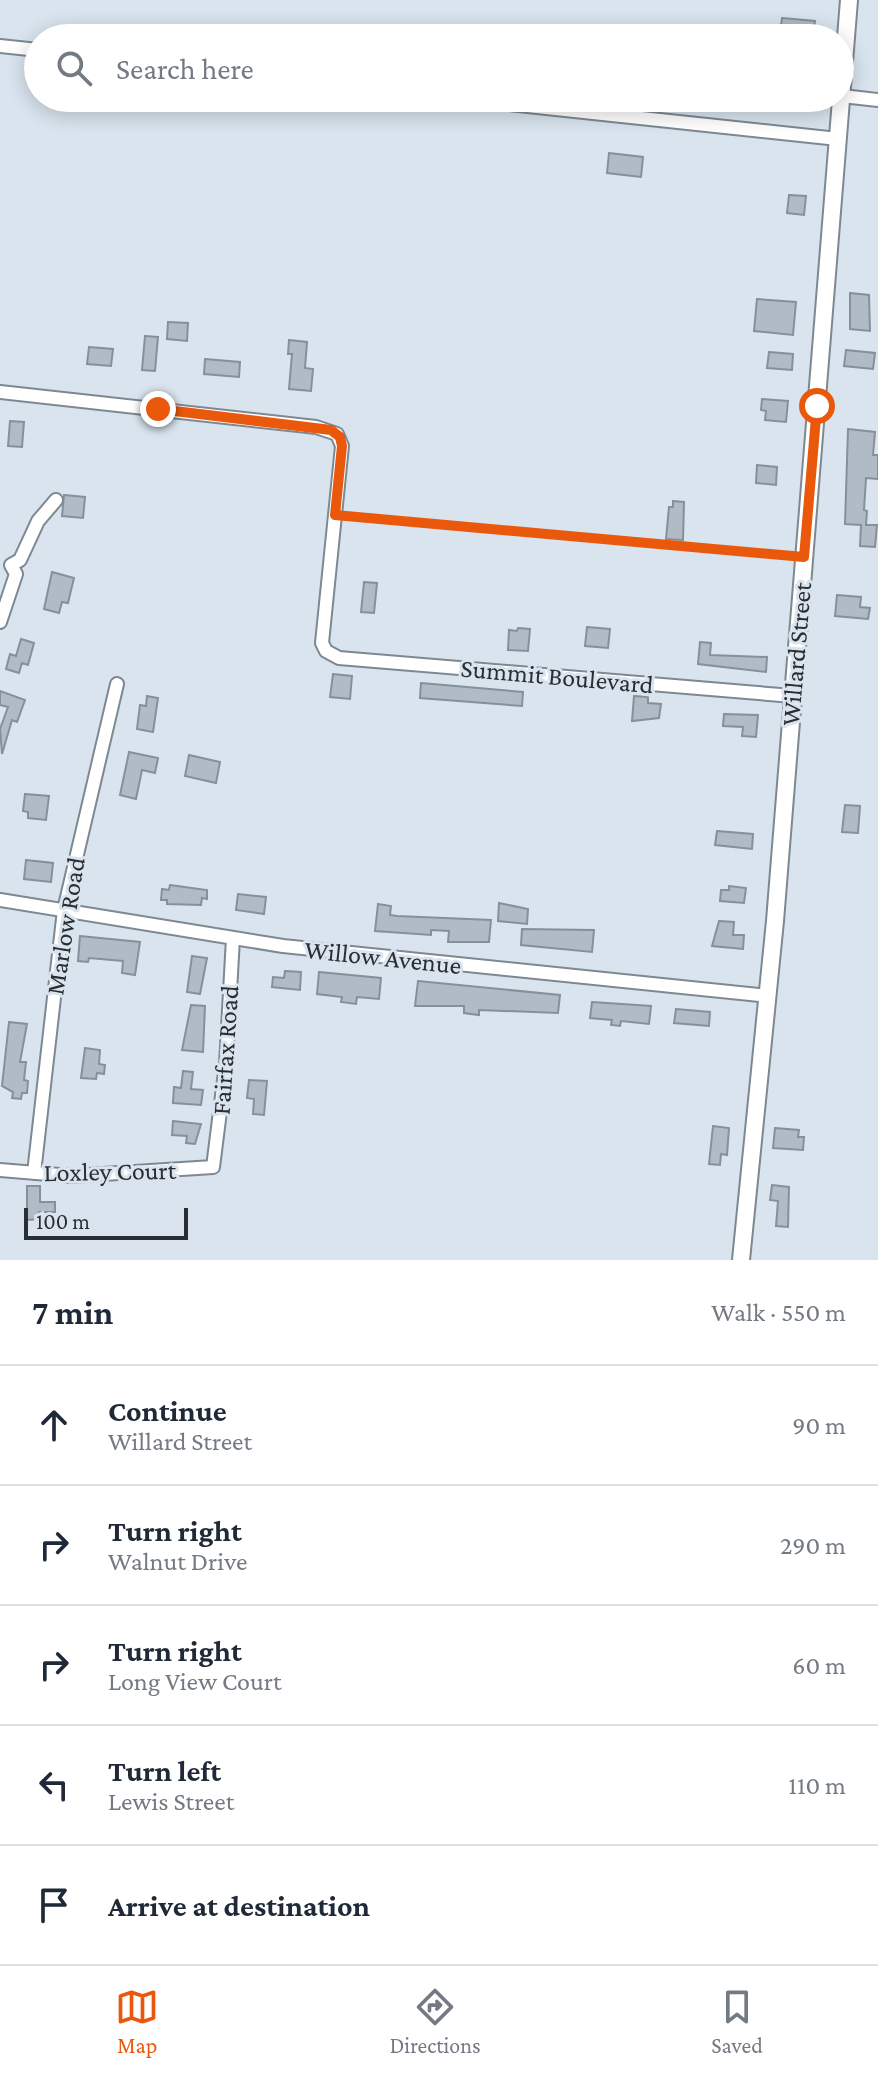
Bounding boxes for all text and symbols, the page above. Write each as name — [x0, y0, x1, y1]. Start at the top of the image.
search box — [24, 24, 854, 112]
icon: search — [52, 46, 96, 90]
text: Search here — [116, 52, 254, 85]
route start — [799, 388, 835, 424]
route end — [140, 391, 176, 427]
street label: Willard Street — [776, 581, 817, 727]
street label: Summit Boulevard — [459, 654, 655, 699]
street label: Marlow Road — [40, 855, 91, 997]
street label: Willow Avenue — [303, 935, 463, 980]
street label: Fairfax Road — [207, 984, 245, 1116]
street label: Loxley Court — [43, 1156, 177, 1187]
scale bar — [24, 1204, 188, 1240]
text: 100 m — [36, 1209, 90, 1234]
text: 7 min — [32, 1294, 113, 1331]
text: Walk · 550 m — [711, 1298, 846, 1327]
text: Continue — [108, 1394, 227, 1427]
icon: ahead — [32, 1403, 76, 1447]
text: 90 m — [792, 1411, 846, 1440]
text: Willard Street — [108, 1427, 252, 1456]
text: Turn right — [108, 1514, 242, 1547]
icon: right — [32, 1523, 76, 1567]
text: 290 m — [780, 1531, 846, 1560]
text: Walnut Drive — [108, 1547, 247, 1576]
text: Turn right — [108, 1634, 242, 1667]
icon: right — [32, 1643, 76, 1687]
text: 60 m — [792, 1651, 846, 1680]
text: Long View Court — [108, 1667, 282, 1696]
text: Turn left — [108, 1754, 221, 1787]
icon: left — [32, 1763, 76, 1807]
text: 110 m — [788, 1771, 846, 1800]
text: Lewis Street — [108, 1787, 234, 1816]
icon: arrive — [32, 1883, 76, 1927]
text: Arrive at destination — [108, 1889, 370, 1922]
tab: Map — [115, 1985, 159, 2058]
tab: Directions — [390, 1985, 481, 2058]
tab: Saved — [711, 1985, 763, 2058]

